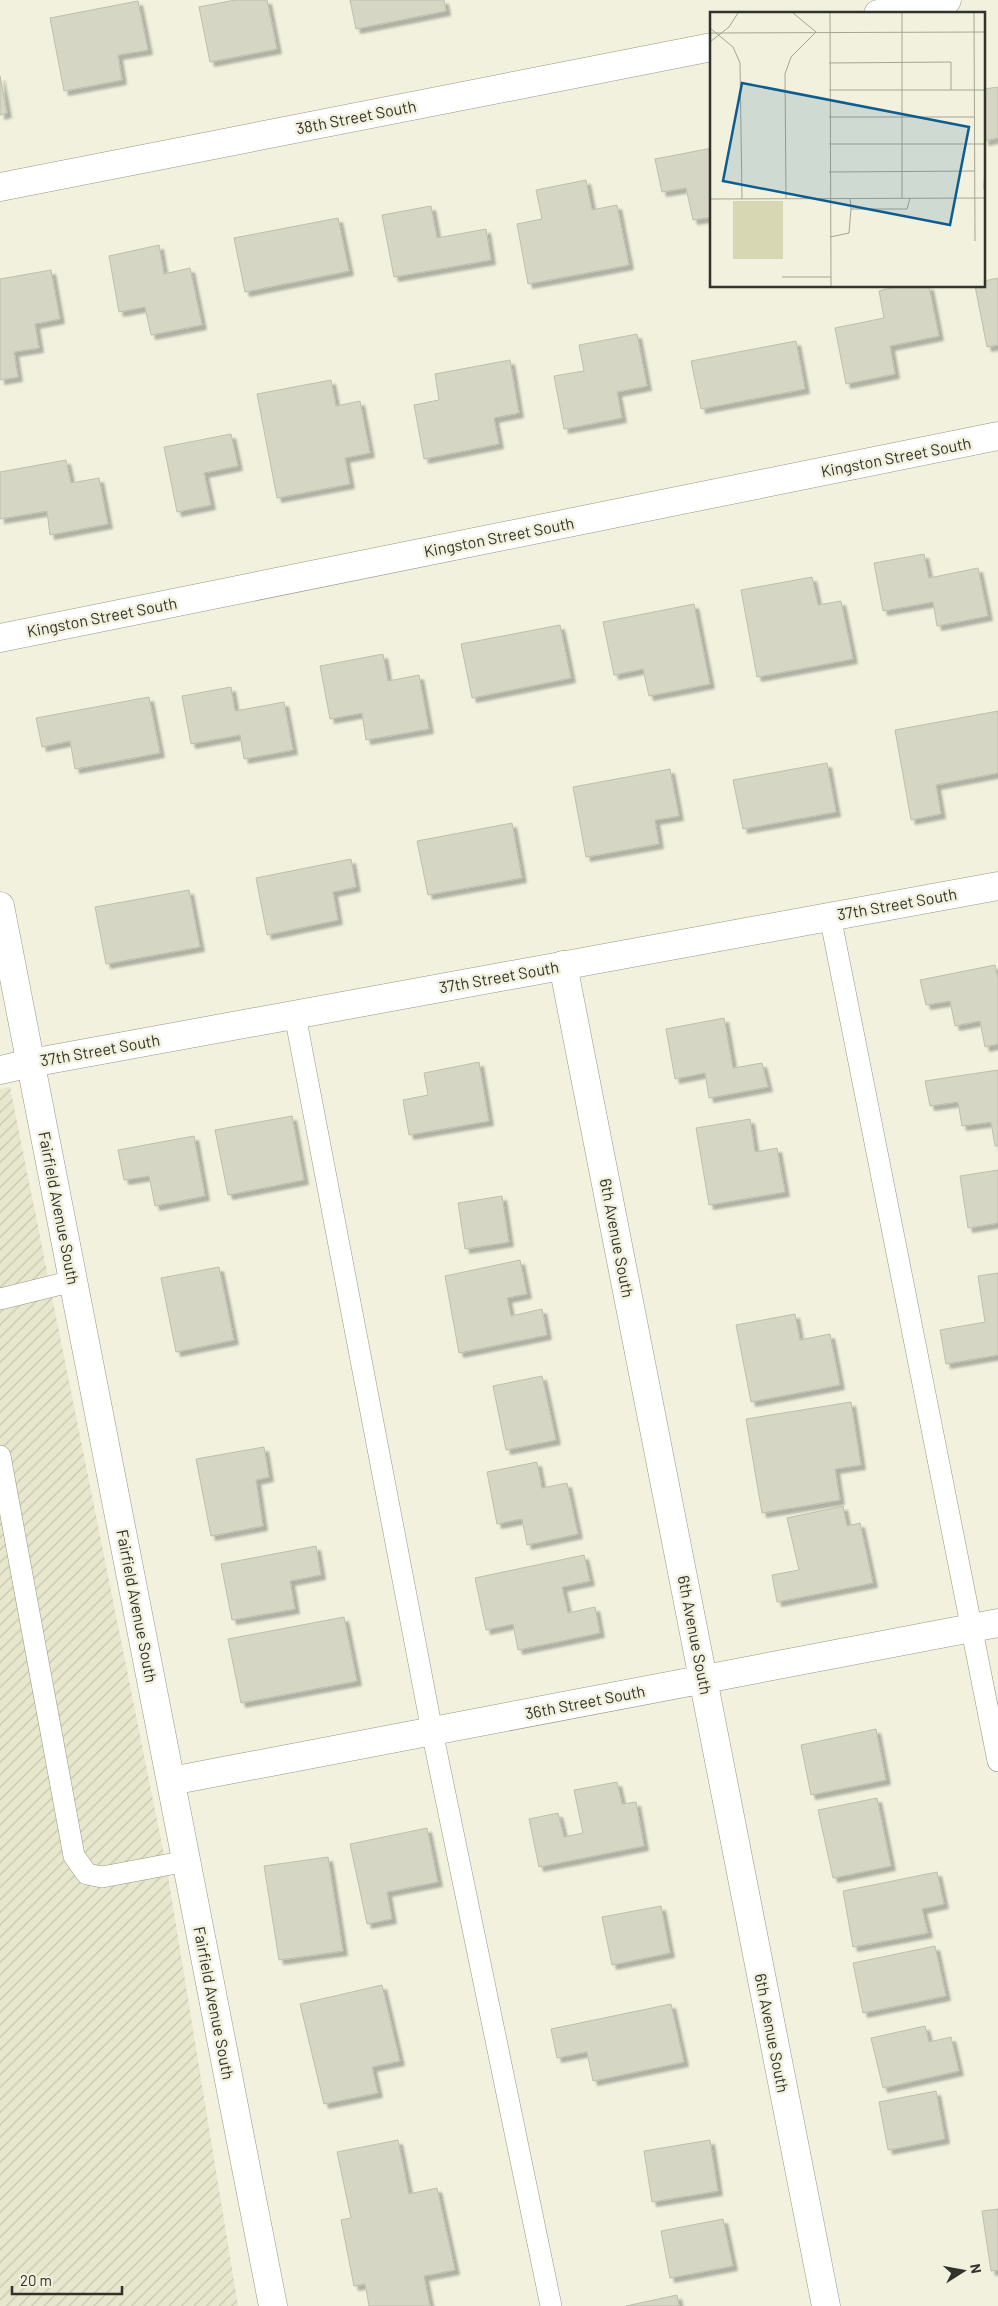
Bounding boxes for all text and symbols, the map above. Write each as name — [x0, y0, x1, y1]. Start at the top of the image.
inset map — [710, 12, 986, 288]
street label: 38th Street South — [294, 96, 418, 137]
street label: Kingston Street South — [819, 433, 973, 480]
street label: Kingston Street South — [422, 513, 576, 560]
street label: Kingston Street South — [25, 593, 179, 640]
street label: 37th Street South — [835, 884, 958, 923]
street label: 37th Street South — [437, 957, 560, 996]
street label: 37th Street South — [38, 1030, 161, 1069]
street label: Fairfield Avenue South — [35, 1130, 84, 1286]
street label: 6th Avenue South — [597, 1177, 638, 1299]
street label: Fairfield Avenue South — [113, 1528, 162, 1684]
street label: 6th Avenue South — [675, 1574, 716, 1696]
street label: 36th Street South — [523, 1681, 647, 1722]
street label: Fairfield Avenue South — [190, 1925, 239, 2081]
street label: 6th Avenue South — [752, 1972, 793, 2094]
north arrow — [938, 2246, 988, 2296]
text: N — [967, 2262, 985, 2275]
scale bar — [12, 2264, 122, 2296]
text: 20 m — [20, 2271, 52, 2289]

